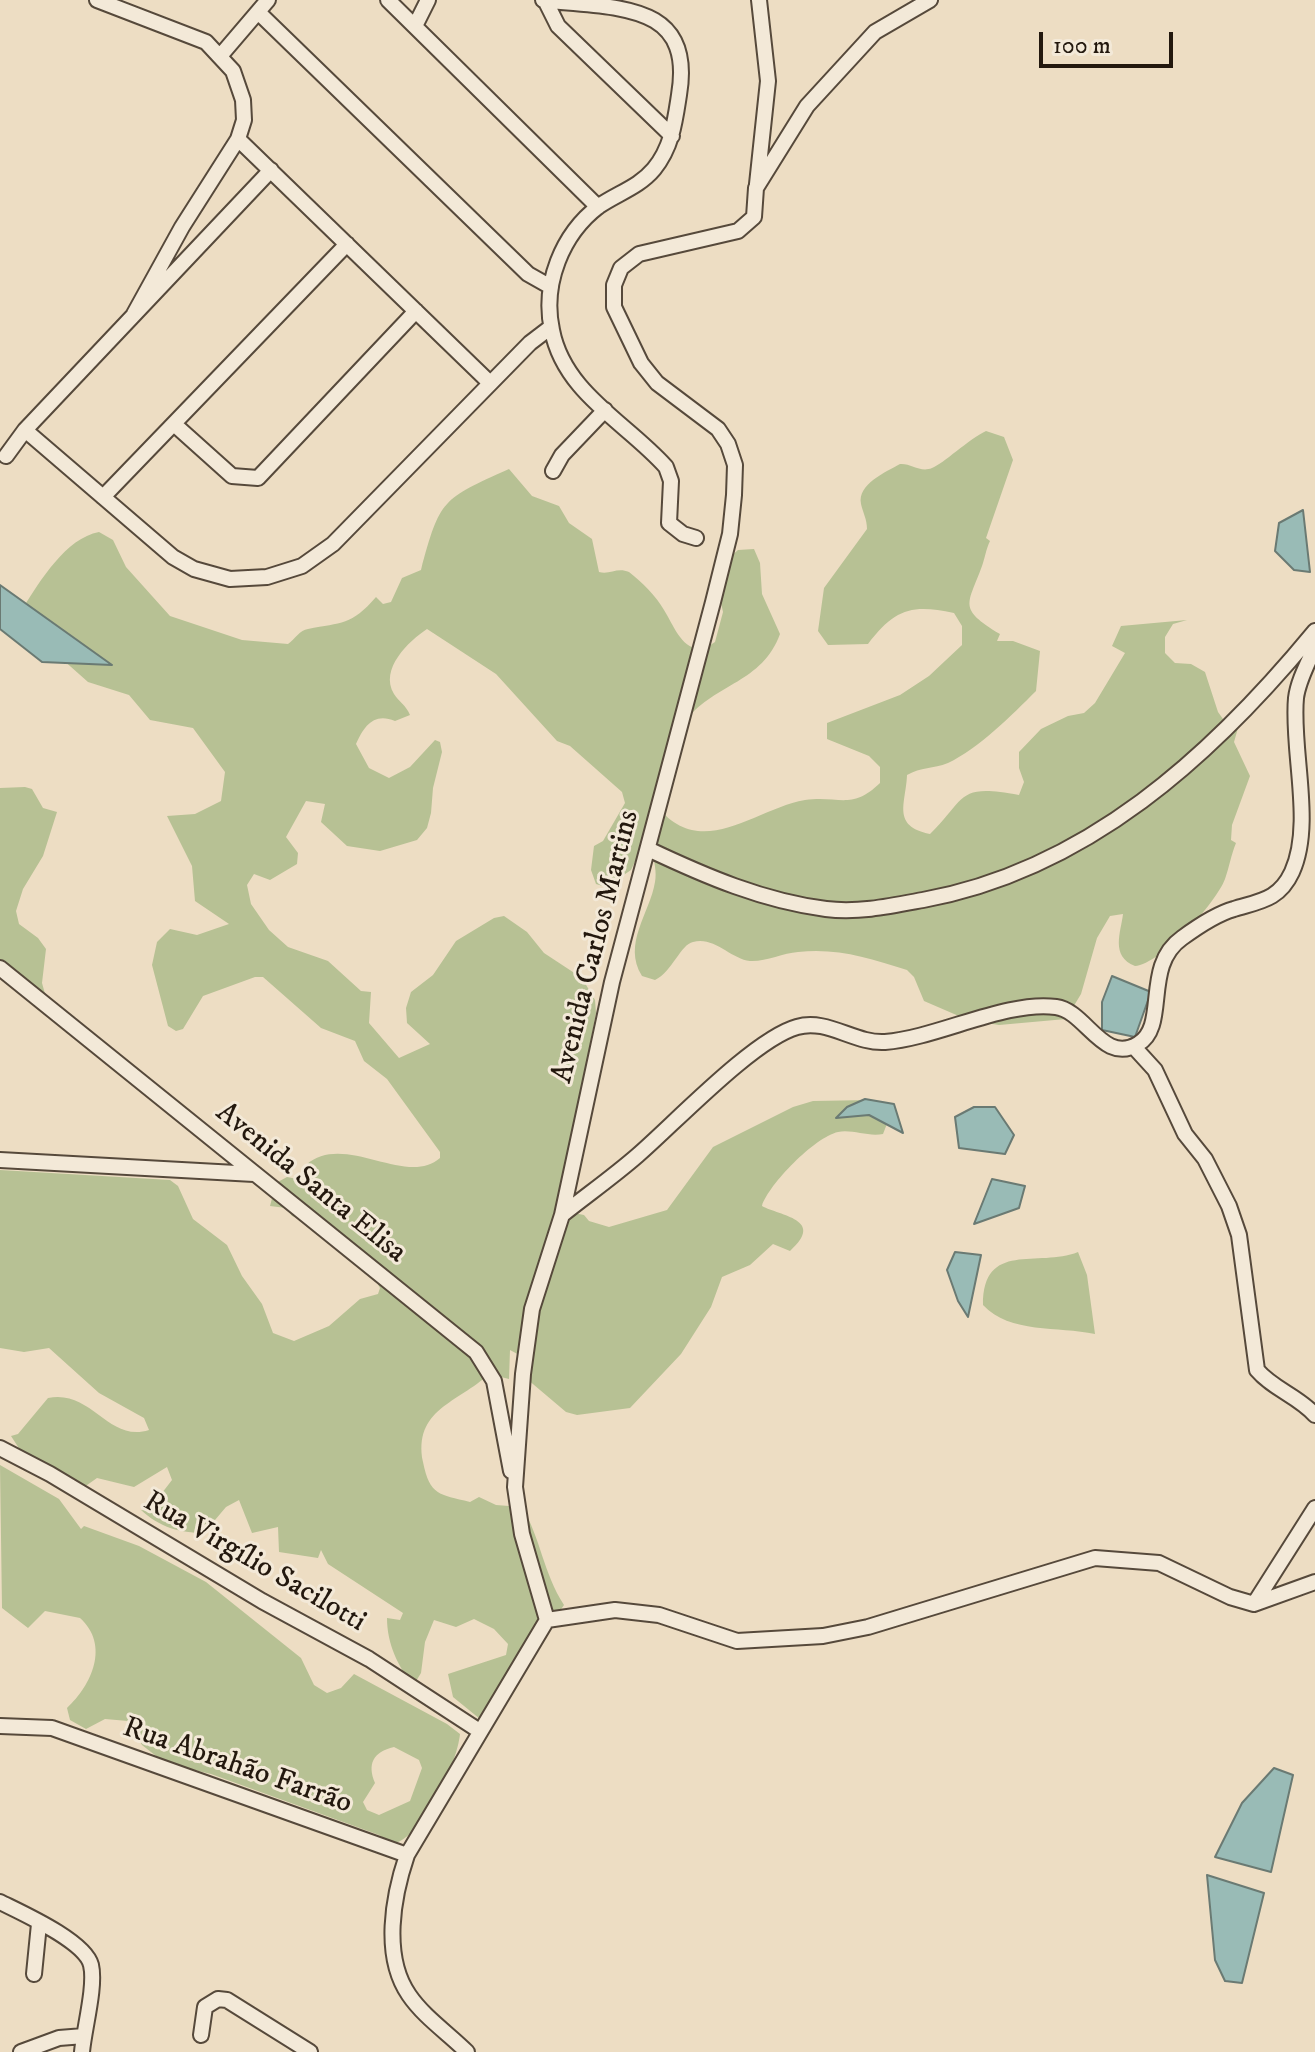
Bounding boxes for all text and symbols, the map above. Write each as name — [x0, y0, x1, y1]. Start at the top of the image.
scale bar — [1043, 16, 1177, 66]
text: 100 m — [1053, 31, 1111, 61]
street label: Avenida Carlos Martins — [546, 807, 648, 1087]
street label: Avenida Santa Elisa — [207, 1096, 413, 1272]
street label: Rua Virgílio Sacilotti — [136, 1485, 372, 1641]
street label: Rua Abrahão Farrão — [118, 1711, 356, 1823]

